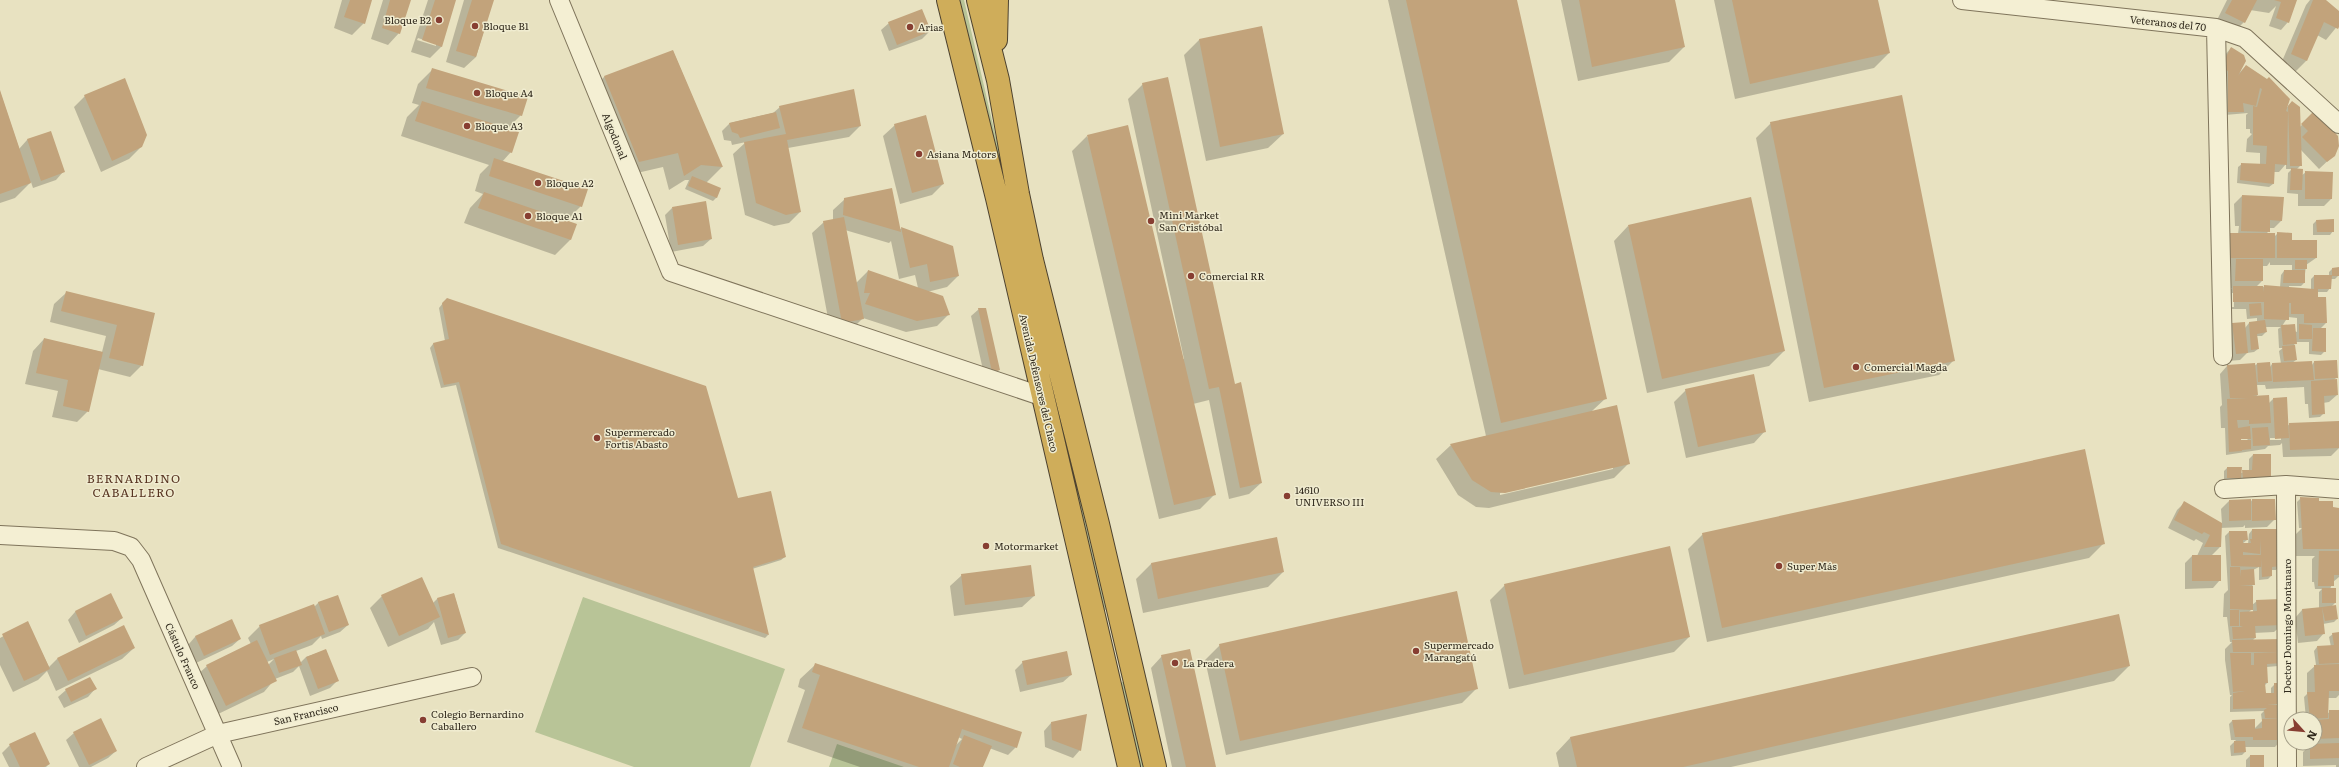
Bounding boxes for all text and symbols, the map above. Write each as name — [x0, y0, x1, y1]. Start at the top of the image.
street label: Veteranos del 70 — [2129, 11, 2207, 34]
place label: Bloque B2 — [384, 12, 431, 27]
marker: Bloque B2 — [434, 15, 444, 25]
place label: Bloque B1 — [483, 18, 529, 33]
place label: Arias — [918, 19, 944, 34]
marker: Bloque B1 — [470, 21, 480, 31]
marker: Arias — [905, 22, 915, 32]
place label: Bloque A4 — [485, 85, 533, 100]
marker: Bloque A4 — [472, 88, 482, 98]
street label: Algodonal — [599, 110, 632, 162]
place label: Bloque A3 — [475, 118, 523, 133]
marker: Bloque A3 — [462, 121, 472, 131]
place label: Asiana Motors — [927, 146, 997, 161]
marker: Asiana Motors — [914, 149, 924, 159]
place label: Bloque A2 — [546, 175, 594, 190]
marker: Bloque A2 — [533, 178, 543, 188]
place label: Mini Market San Cristóbal — [1159, 207, 1223, 234]
place label: Bloque A1 — [536, 208, 583, 223]
marker: Bloque A1 — [523, 211, 533, 221]
marker: Mini Market San Cristóbal — [1146, 216, 1156, 226]
place label: Comercial RR — [1199, 268, 1265, 283]
marker: Comercial RR — [1186, 271, 1196, 281]
street label: Avenida Defensores del Chaco — [1016, 312, 1063, 454]
place label: Comercial Magda — [1864, 359, 1948, 374]
marker: Comercial Magda — [1851, 362, 1861, 372]
place label: Supermercado Fortis Abasto — [605, 424, 675, 451]
marker: Supermercado Fortis Abasto — [592, 433, 602, 443]
district label: BERNARDINO CABALLERO — [87, 469, 181, 501]
place label: 14610 UNIVERSO III — [1295, 482, 1364, 509]
marker: 14610 UNIVERSO III — [1282, 491, 1292, 501]
place label: Motormarket — [994, 538, 1059, 553]
marker: Motormarket — [981, 541, 991, 551]
place label: Super Más — [1787, 558, 1837, 573]
street label: Doctor Domingo Montanaro — [2279, 558, 2294, 693]
marker: Super Más — [1774, 561, 1784, 571]
street label: Cástulo Franco — [162, 620, 205, 692]
place label: Supermercado Marangatú — [1424, 637, 1494, 664]
marker: Supermercado Marangatú — [1411, 646, 1421, 656]
place label: La Pradera — [1183, 655, 1235, 670]
marker: La Pradera — [1170, 658, 1180, 668]
street label: San Francisco — [272, 699, 340, 728]
place label: Colegio Bernardino Caballero — [431, 706, 524, 733]
north arrow — [2283, 711, 2323, 751]
marker: Colegio Bernardino Caballero — [418, 715, 428, 725]
text: N — [2304, 728, 2322, 744]

